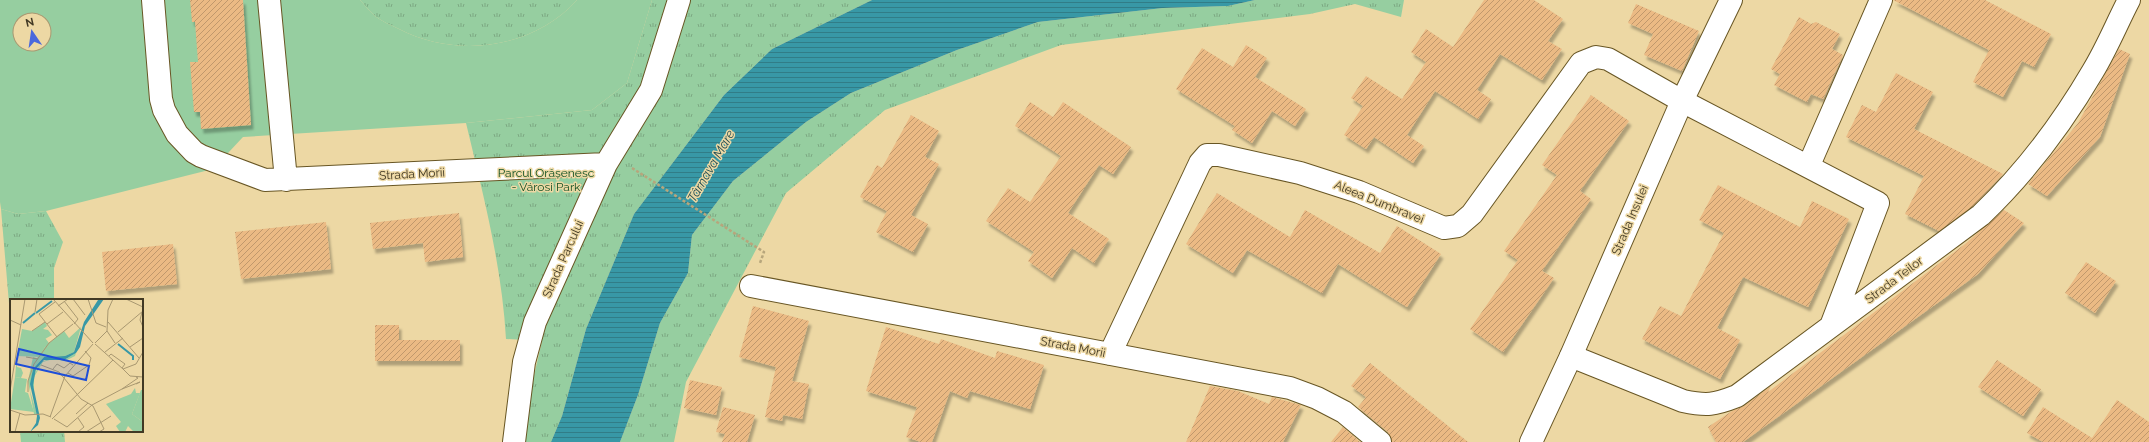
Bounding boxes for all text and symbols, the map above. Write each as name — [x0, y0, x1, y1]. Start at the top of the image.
north arrow — [12, 12, 52, 52]
text: N — [24, 15, 35, 30]
water label: Târnava Mare — [684, 127, 738, 205]
street label: Strada Morii — [379, 165, 445, 183]
park label: Parcul Orășenesc - Városi Park — [498, 166, 595, 194]
street label: Aleea Dumbravei — [1332, 178, 1426, 226]
street label: Strada Insulei — [1609, 183, 1651, 257]
street label: Strada Parcului — [540, 218, 586, 300]
street label: Strada Teilor — [1862, 253, 1926, 306]
inset map — [10, 299, 143, 432]
street label: Strada Morii — [1039, 334, 1107, 360]

